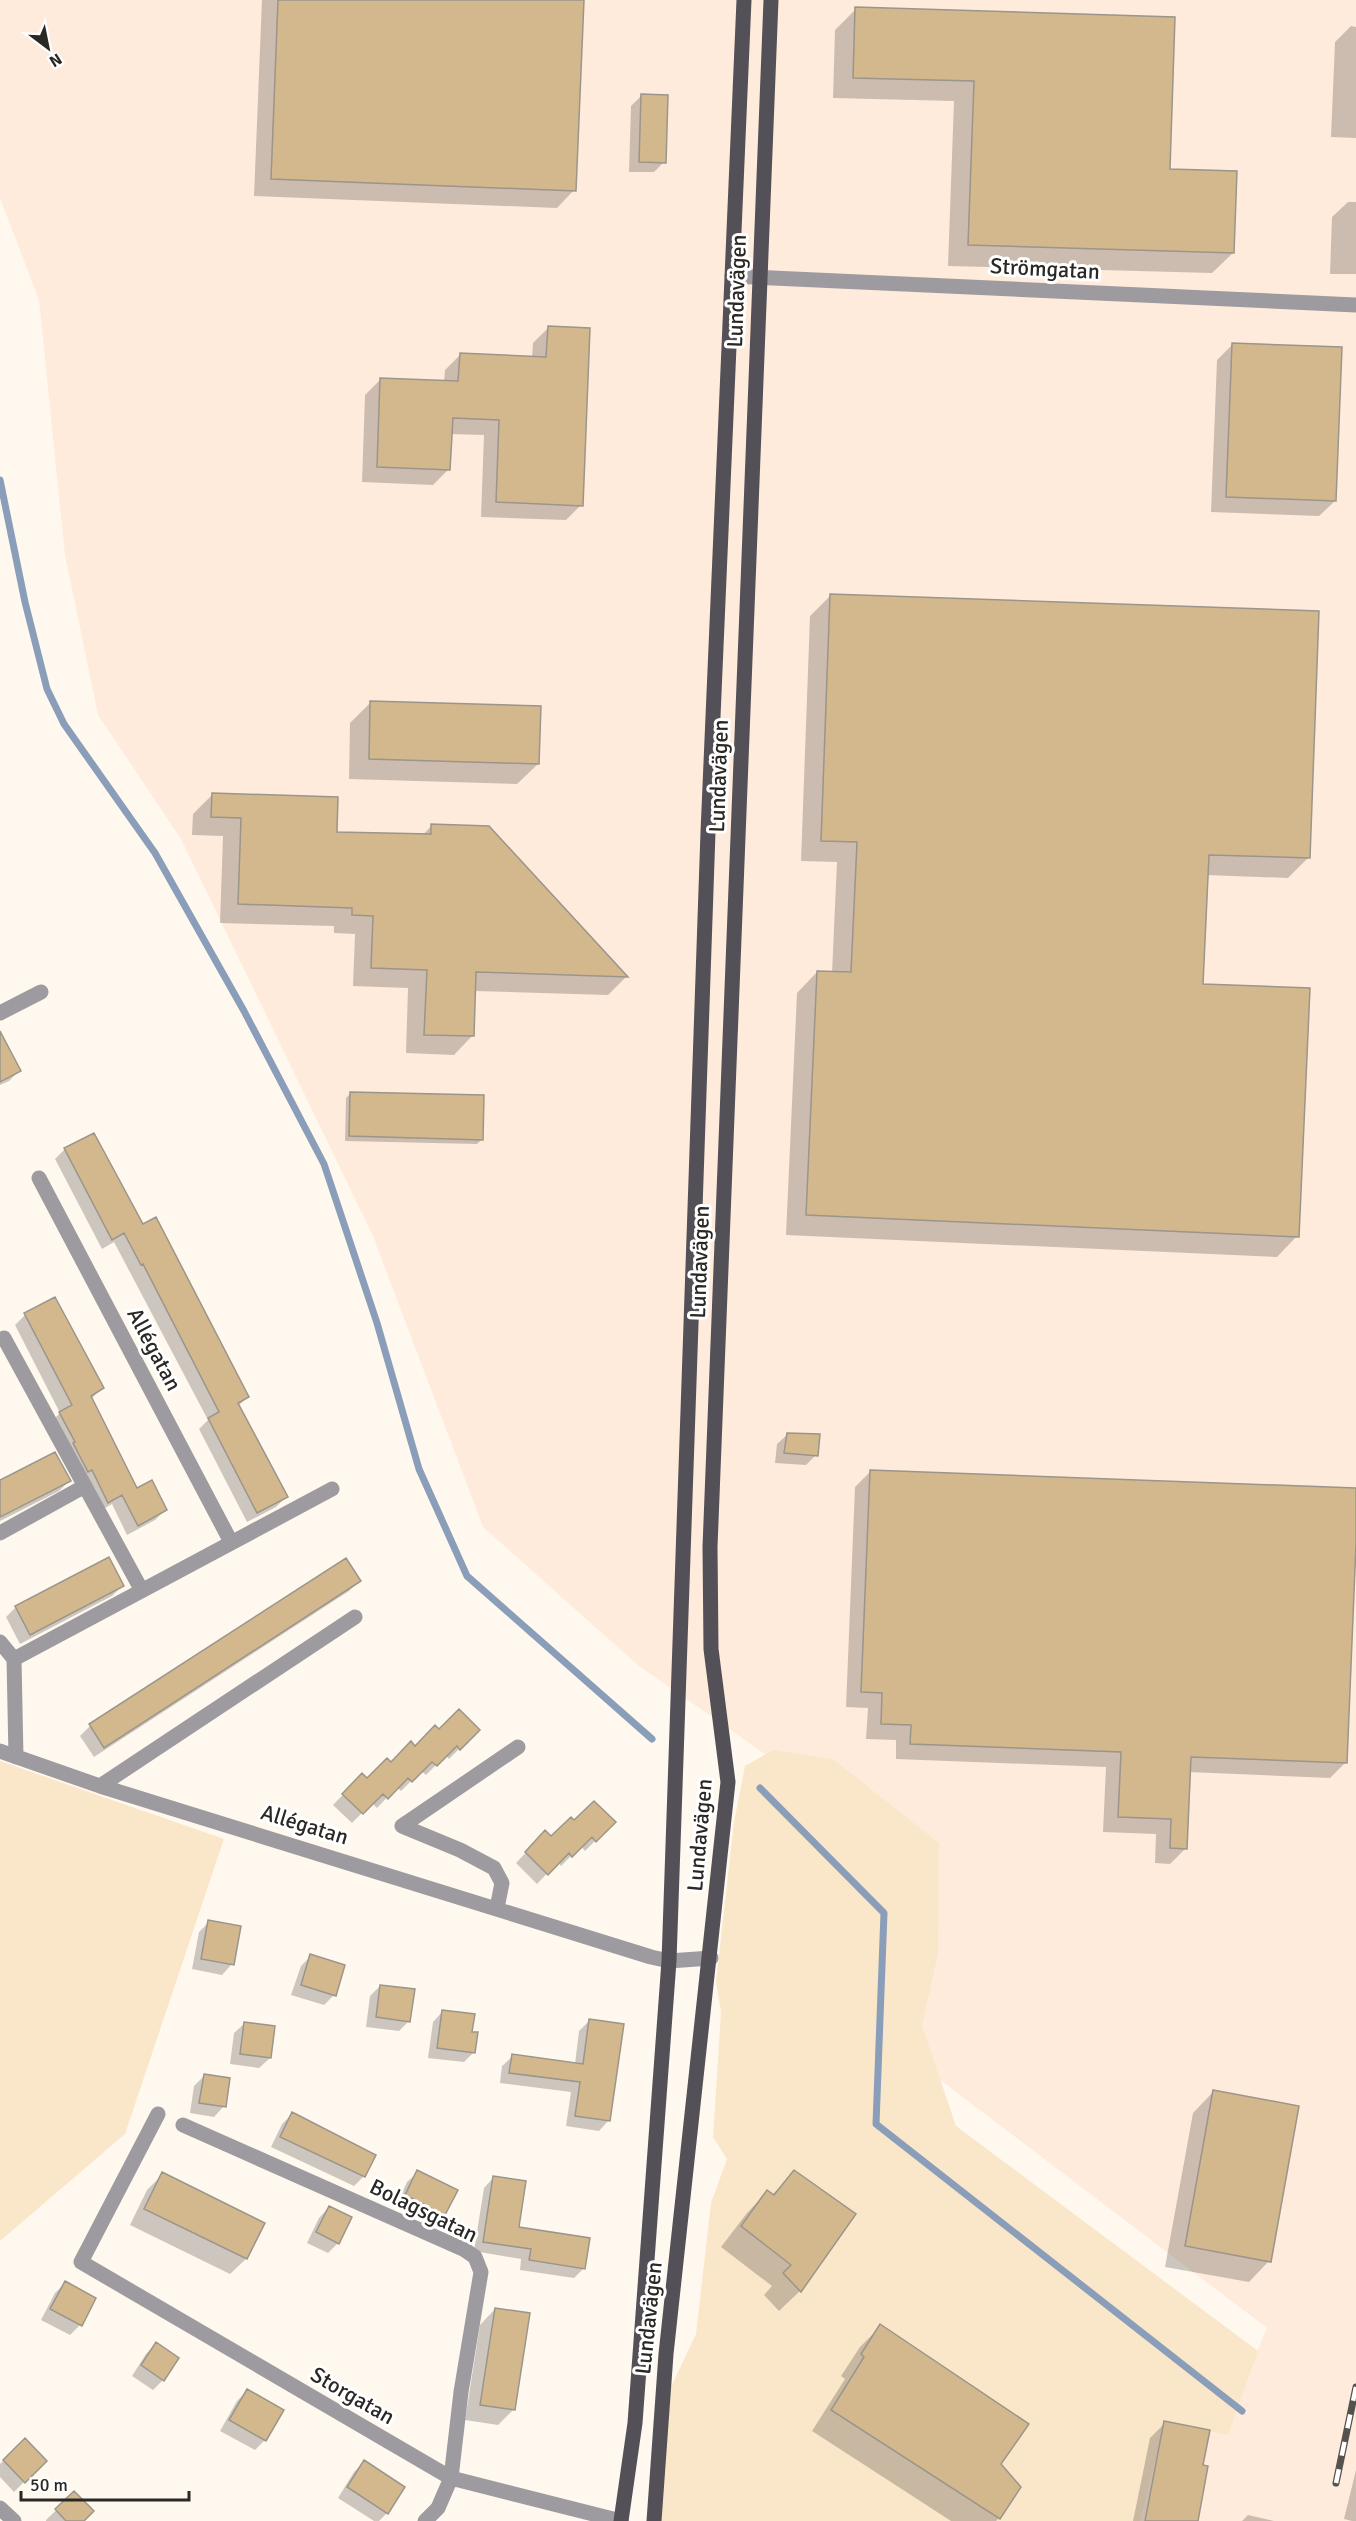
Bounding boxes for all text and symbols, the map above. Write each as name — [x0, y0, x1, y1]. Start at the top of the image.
north arrow — [18, 18, 78, 78]
text: N — [45, 48, 65, 71]
street label: Lundavägen — [721, 234, 752, 348]
street label: Strömgatan — [989, 252, 1101, 285]
street label: Lundavägen — [703, 719, 734, 833]
street label: Lundavägen — [684, 1205, 715, 1319]
street label: Allégatan — [121, 1303, 188, 1395]
street label: Lundavägen — [681, 1778, 718, 1893]
street label: Allégatan — [258, 1798, 352, 1851]
street label: Bolagsgatan — [365, 2173, 482, 2248]
street label: Lundavägen — [629, 2260, 668, 2376]
street label: Storgatan — [306, 2361, 400, 2430]
scale bar — [21, 2464, 189, 2502]
text: 50 m — [30, 2474, 68, 2496]

